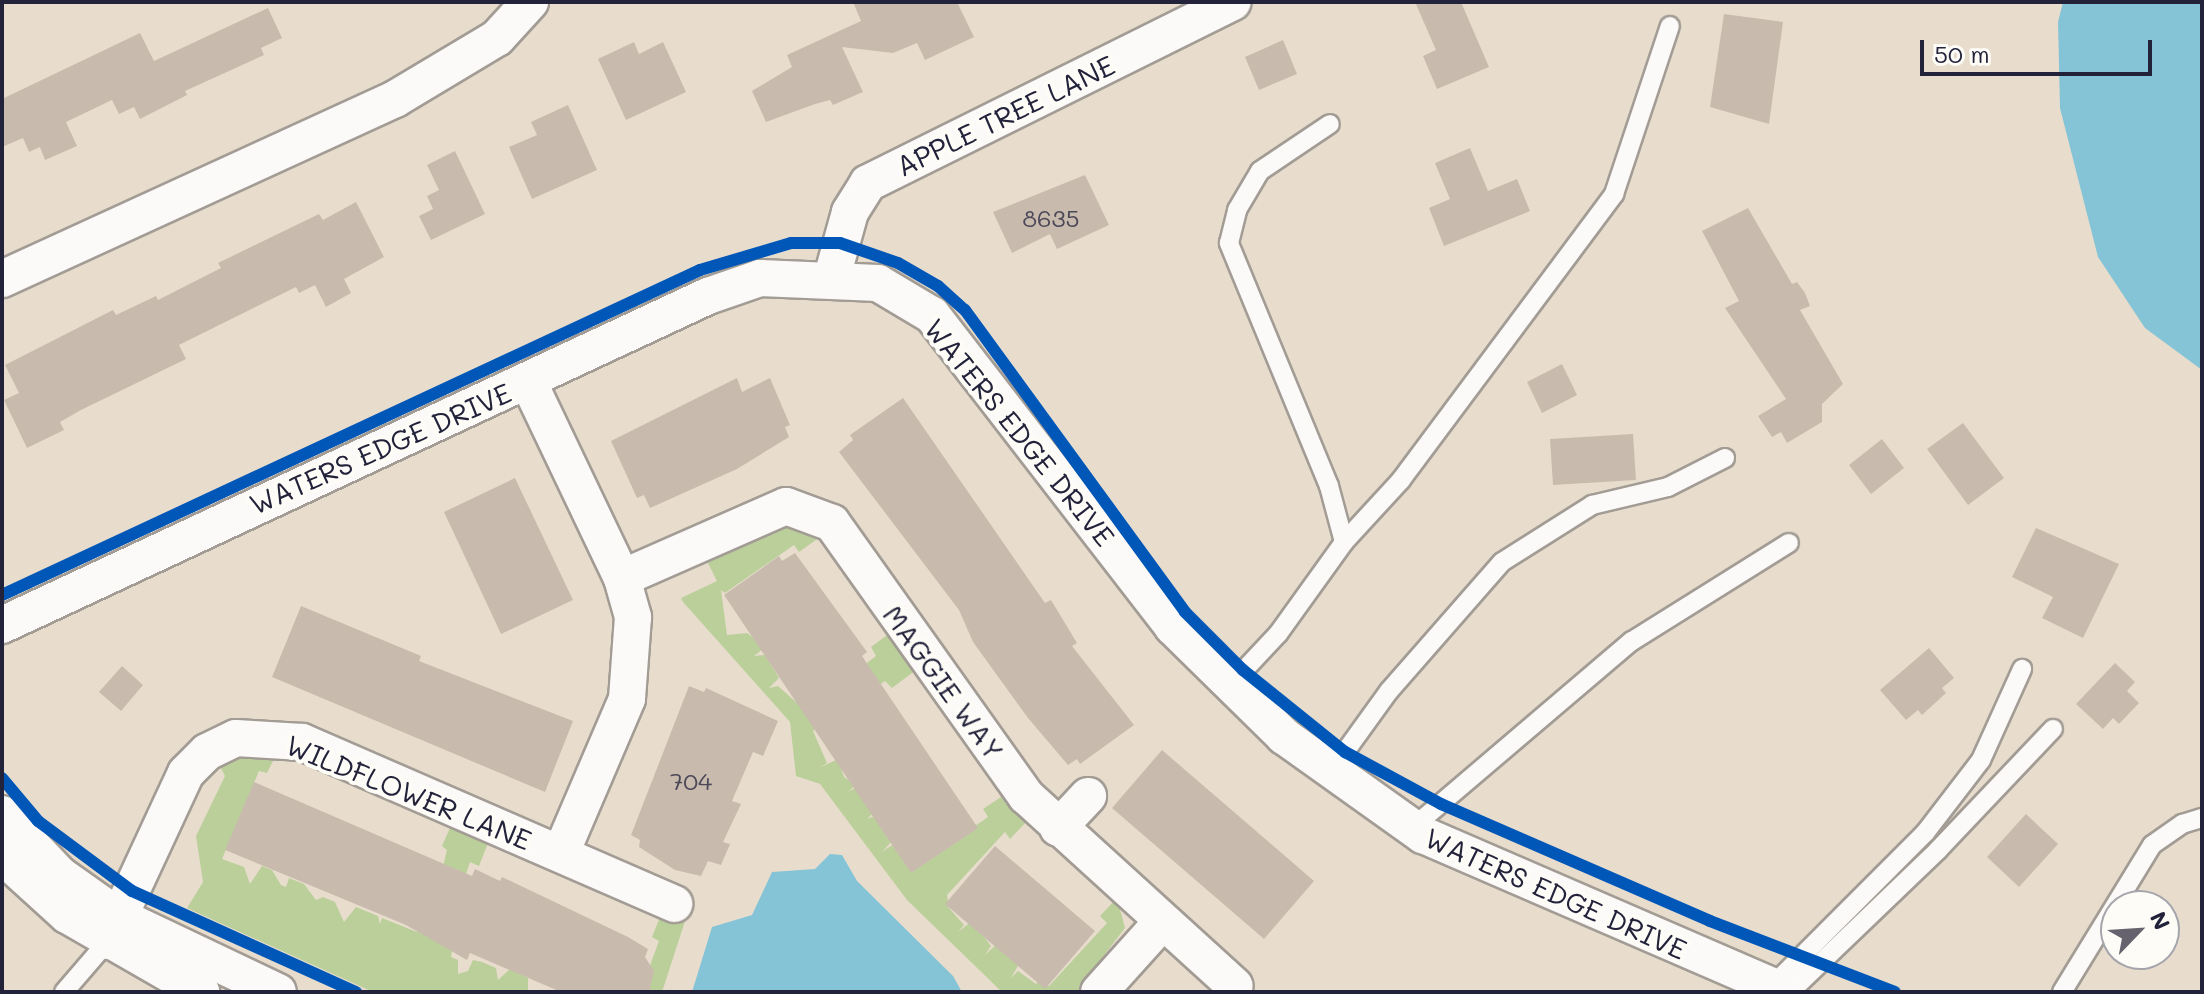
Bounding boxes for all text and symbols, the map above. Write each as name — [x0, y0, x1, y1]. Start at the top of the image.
scale bar — [1924, 24, 2156, 74]
text: 50 m — [1934, 38, 1990, 69]
street label: APPLE TREE LANE — [890, 48, 1120, 182]
house number: 8635 — [1022, 204, 1080, 232]
street label: WATERS EDGE DRIVE — [918, 312, 1122, 552]
street label: WATERS EDGE DRIVE — [244, 375, 516, 521]
street label: MAGGIE WAY — [877, 598, 1011, 766]
street label: WILDFLOWER LANE — [281, 727, 537, 857]
house number: 704 — [670, 767, 712, 795]
street label: WATERS EDGE DRIVE — [1420, 820, 1692, 966]
north arrow — [2100, 890, 2180, 970]
text: N — [2144, 907, 2177, 934]

